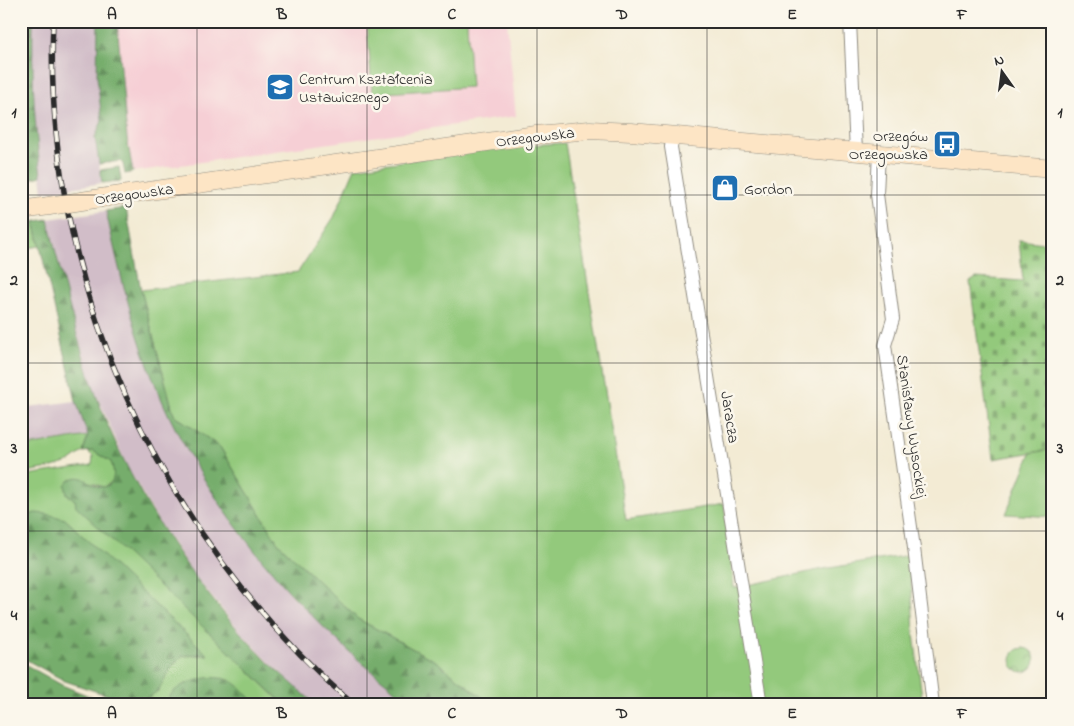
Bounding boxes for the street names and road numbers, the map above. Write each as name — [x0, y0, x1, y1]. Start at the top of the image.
street label: Orzegowska — [494, 121, 576, 155]
street label: Orzegowska — [93, 178, 175, 212]
street label: Stanisławy Wysockiej — [889, 353, 933, 500]
street label: Jaracza — [713, 390, 745, 445]

